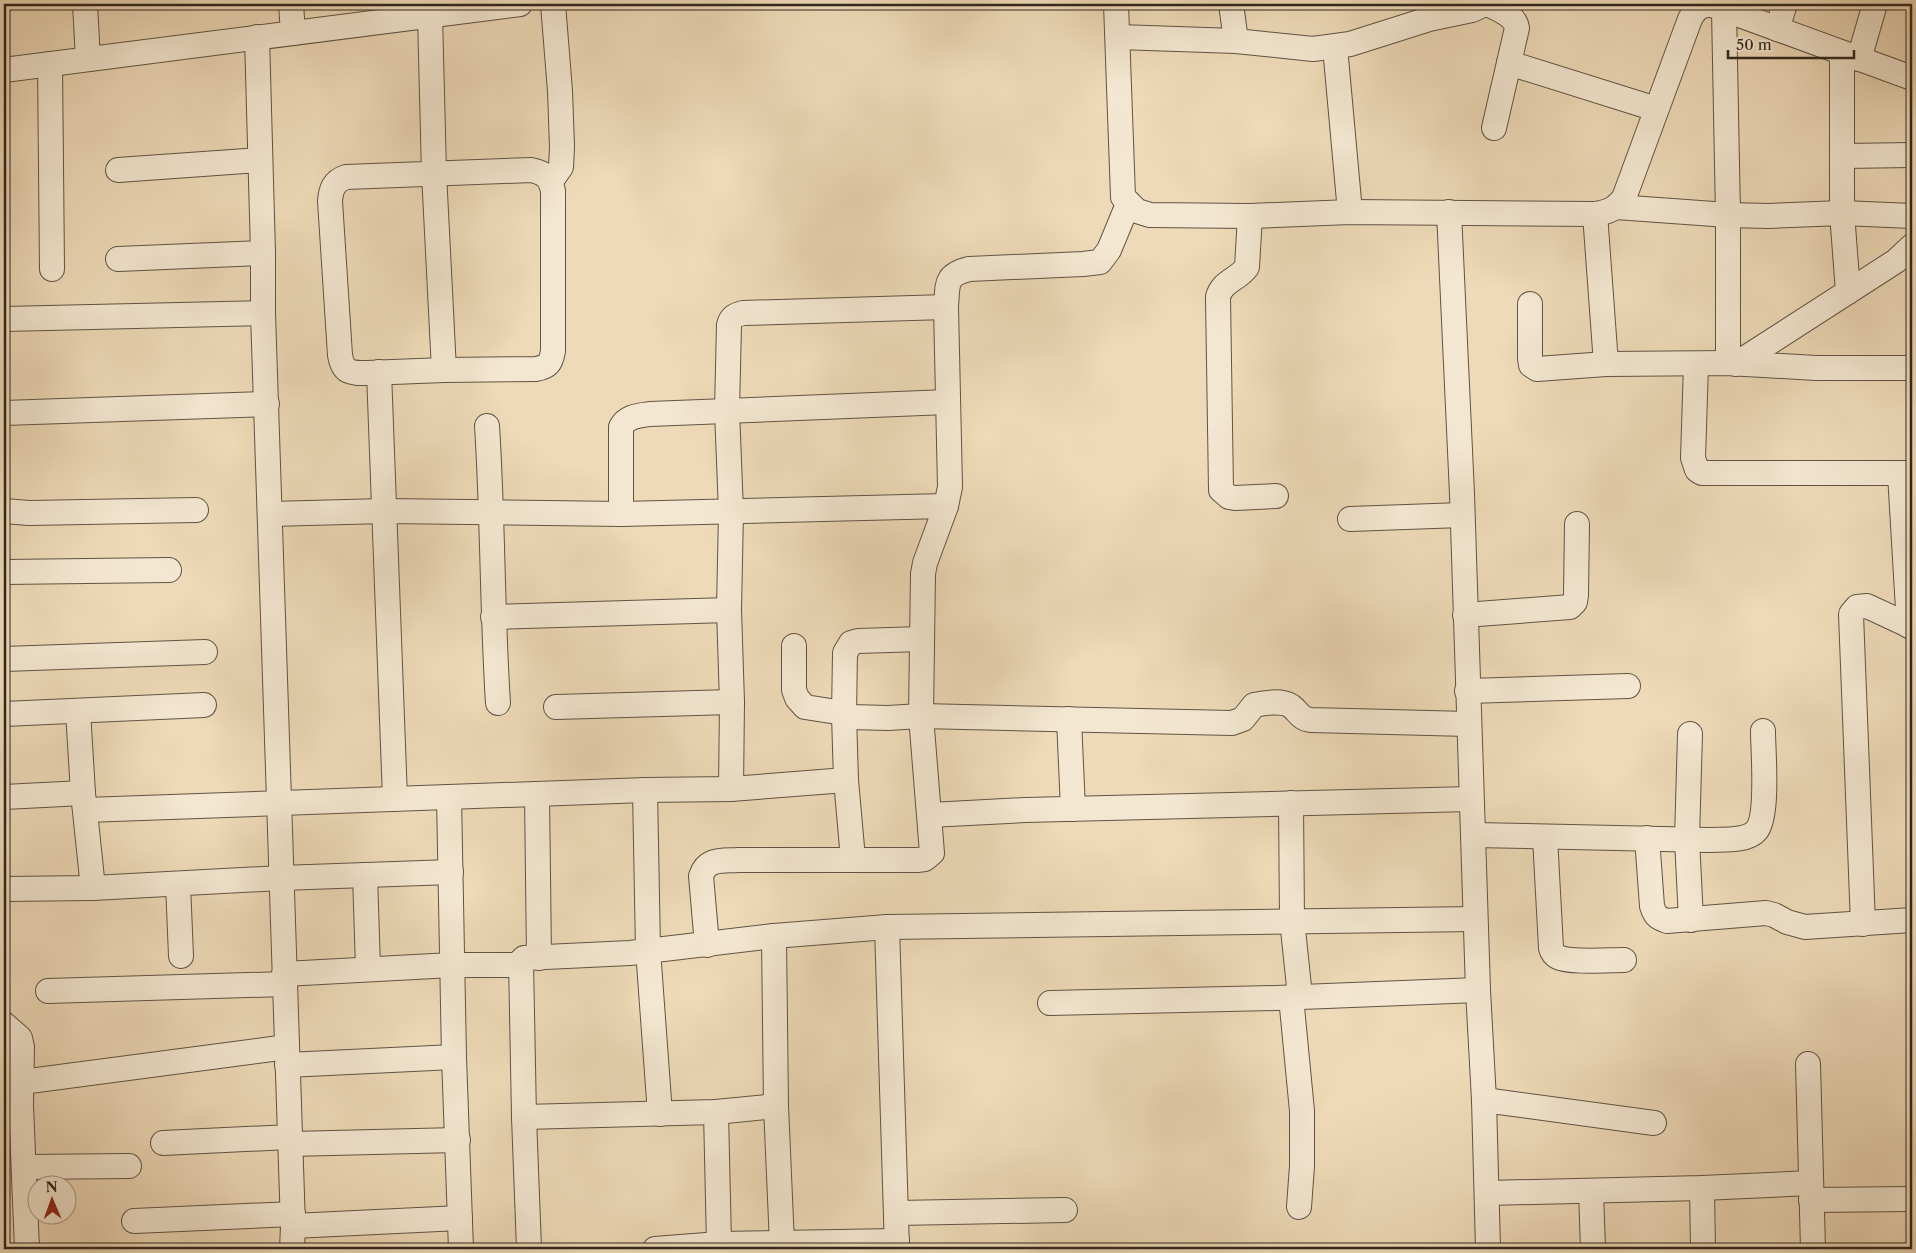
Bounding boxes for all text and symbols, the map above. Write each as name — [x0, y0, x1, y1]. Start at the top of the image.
scale bar — [1728, 28, 1855, 60]
text: 50 m — [1736, 35, 1772, 54]
north arrow — [28, 1176, 78, 1226]
text: N — [45, 1178, 58, 1196]

